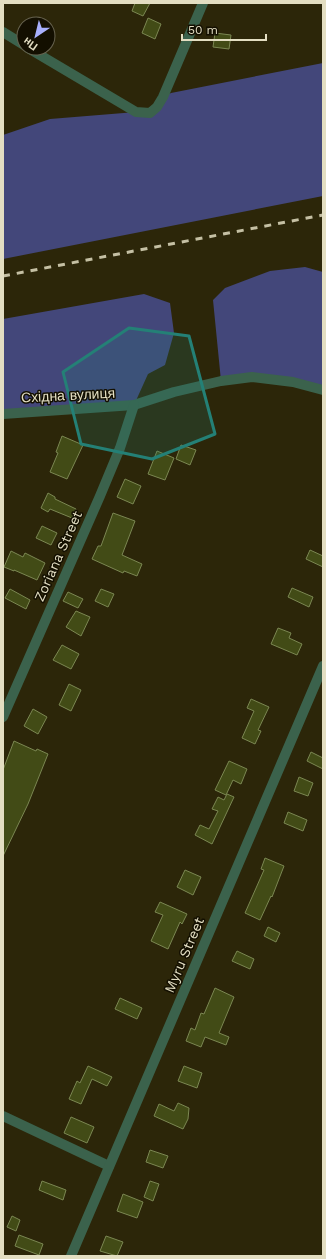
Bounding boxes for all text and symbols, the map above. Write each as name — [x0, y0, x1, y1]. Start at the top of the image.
north arrow — [16, 16, 56, 56]
scale bar — [182, 16, 266, 42]
text: 50 m — [188, 23, 218, 37]
text: Пн — [21, 34, 40, 53]
street label: Східна вулиця — [21, 385, 115, 405]
street label: Zoriana Street — [31, 508, 85, 604]
street label: Myru Street — [161, 915, 207, 995]

